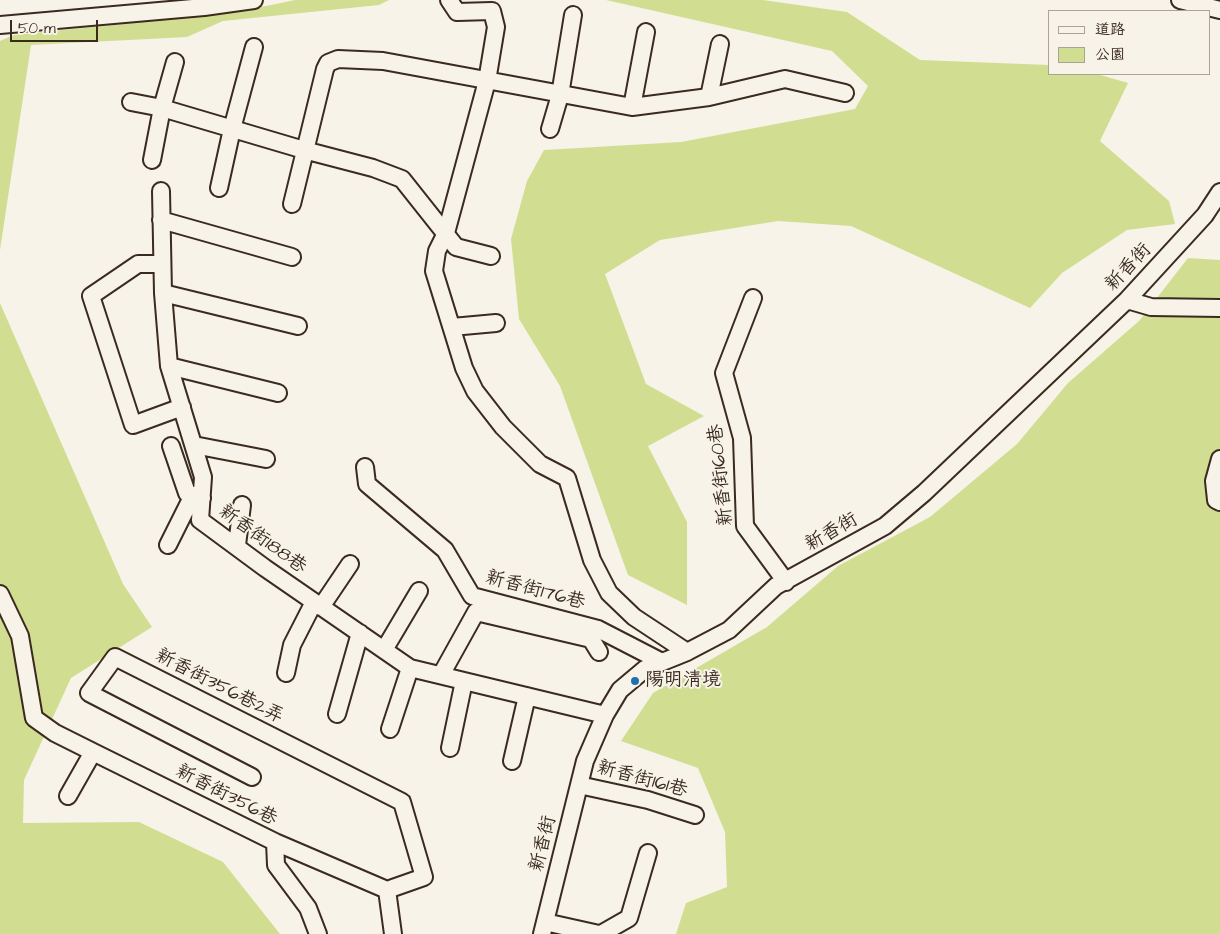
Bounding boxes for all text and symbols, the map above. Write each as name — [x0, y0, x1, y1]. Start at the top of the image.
scale bar — [12, 10, 100, 42]
legend — [1048, 10, 1210, 75]
text: 50 m — [18, 18, 56, 39]
text: 道路 — [1095, 19, 1125, 40]
text: 公園 — [1095, 44, 1125, 65]
street label: 新香街 — [1101, 239, 1157, 297]
street label: 新香街160巷 — [705, 423, 739, 527]
street label: 新香街188巷 — [214, 500, 310, 580]
street label: 新香街 — [802, 509, 862, 557]
street label: 新香街176巷 — [483, 567, 587, 615]
street label: 新香街356巷2弄 — [151, 645, 287, 729]
place label: 陽明清境 — [645, 670, 721, 692]
marker: 陽明清境 — [629, 675, 641, 687]
street label: 新香街161巷 — [594, 757, 690, 803]
street label: 新香街356巷 — [171, 761, 281, 831]
street label: 新香街 — [526, 814, 562, 874]

